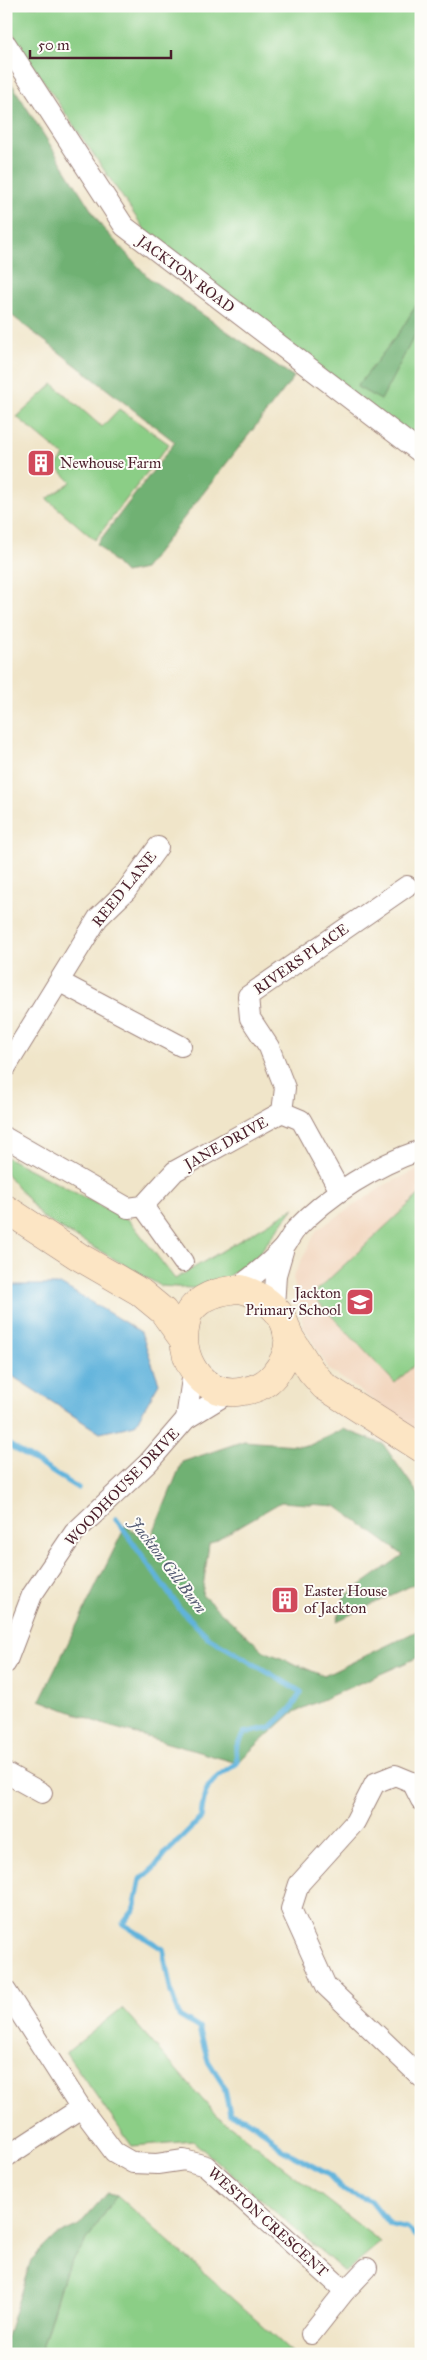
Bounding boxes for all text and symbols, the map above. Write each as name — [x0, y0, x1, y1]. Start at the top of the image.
scale bar — [30, 28, 171, 60]
text: 50 m — [38, 36, 70, 54]
street label: JACKTON ROAD — [132, 230, 238, 317]
building icon: Newhouse Farm — [26, 448, 56, 478]
place label: Newhouse Farm — [60, 454, 162, 472]
street label: REED LANE — [88, 847, 160, 930]
street label: RIVERS PLACE — [250, 920, 352, 998]
street label: JANE DRIVE — [179, 1113, 272, 1175]
place label: Jackton Primary School — [245, 1284, 342, 1319]
school or university icon: Jackton Primary School — [345, 1287, 375, 1317]
street label: WOODHOUSE DRIVE — [61, 1424, 183, 1550]
water label: Jackton Gill Burn — [125, 1512, 211, 1617]
place label: Easter House of Jackton — [304, 1582, 387, 1618]
building icon: Easter House of Jackton — [270, 1585, 300, 1615]
street label: WESTON CRESCENT — [204, 2163, 332, 2281]

